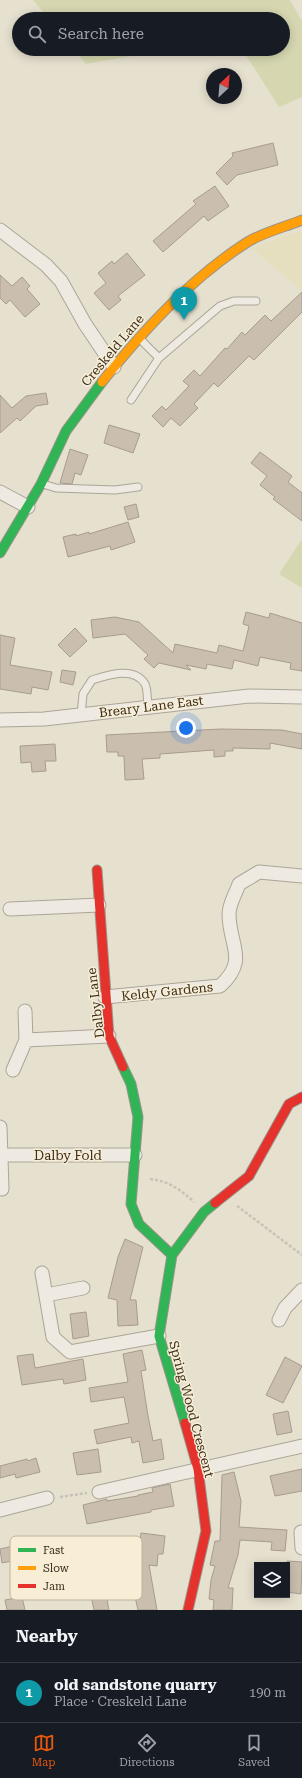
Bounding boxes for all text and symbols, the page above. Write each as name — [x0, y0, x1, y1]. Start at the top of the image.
search box — [12, 12, 290, 56]
icon: search — [26, 23, 48, 45]
text: Search here — [58, 25, 144, 43]
north arrow — [206, 68, 242, 104]
pin: 1 — [171, 287, 197, 320]
street label: Creskeld Lane — [78, 311, 147, 389]
street label: Breary Lane East — [98, 693, 204, 720]
your location — [176, 718, 196, 738]
street label: Dalby Lane — [84, 967, 107, 1039]
street label: Keldy Gardens — [120, 979, 214, 1004]
street label: Dalby Fold — [34, 1148, 103, 1163]
street label: Spring Wood Crescent — [166, 1339, 217, 1479]
legend — [10, 1536, 142, 1600]
text: Fast — [43, 1544, 64, 1557]
text: Slow — [43, 1562, 70, 1575]
map controls — [254, 1562, 290, 1598]
button: layers — [254, 1562, 290, 1598]
text: Jam — [43, 1580, 65, 1593]
text: Nearby — [16, 1626, 78, 1646]
text: old sandstone quarry — [54, 1676, 216, 1694]
text: 1 — [25, 1685, 33, 1700]
text: 190 m — [249, 1685, 286, 1700]
text: Place · Creskeld Lane — [54, 1694, 187, 1709]
tab: Map — [32, 1732, 55, 1769]
tab: Directions — [119, 1732, 174, 1769]
tab: Saved — [238, 1732, 270, 1769]

